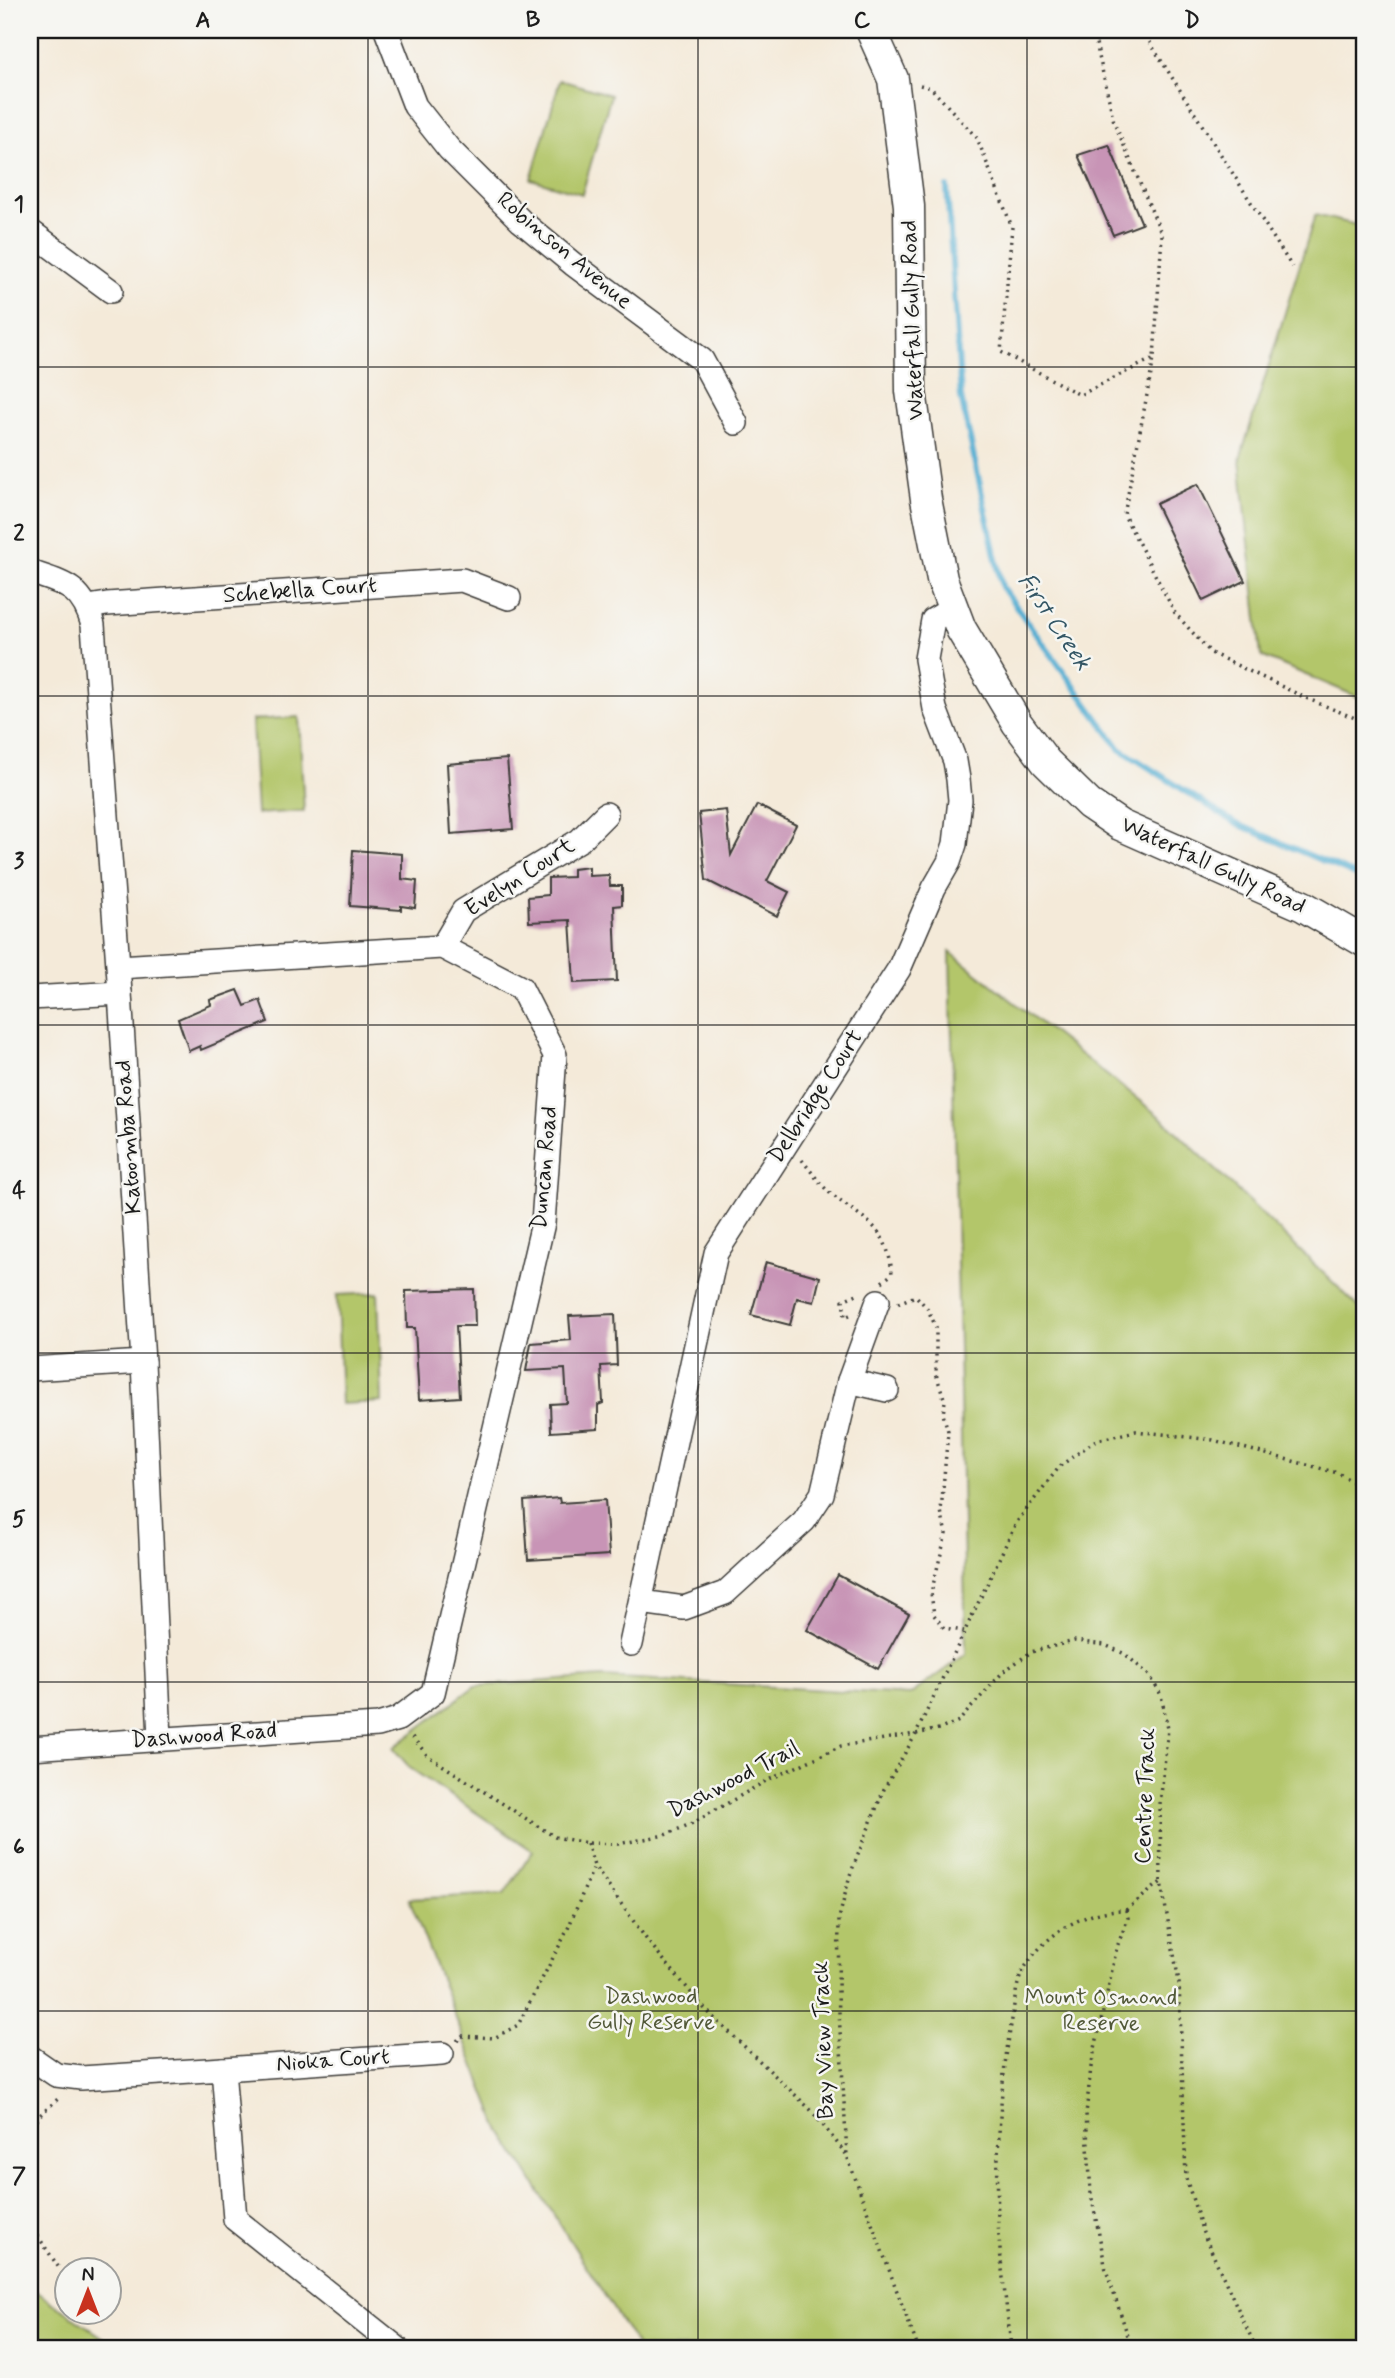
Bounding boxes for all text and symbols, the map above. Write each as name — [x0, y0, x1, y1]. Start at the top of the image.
text: A — [195, 6, 211, 36]
text: B — [526, 6, 541, 36]
text: C — [854, 6, 871, 36]
text: D — [1184, 6, 1200, 36]
street label: Robinson Avenue — [490, 185, 638, 317]
text: 1 — [14, 190, 24, 220]
street label: Waterfall Gully Road — [895, 219, 931, 421]
text: 2 — [13, 519, 25, 549]
water label: First Creek — [1010, 567, 1098, 677]
street label: Schebella Court — [222, 571, 378, 611]
street label: Waterfall Gully Road — [1116, 810, 1310, 922]
street label: Evelyn Court — [459, 831, 581, 925]
text: 3 — [14, 847, 25, 877]
street label: Delbridge Court — [761, 1024, 872, 1171]
street label: Katoomba Road — [109, 1059, 149, 1215]
street label: Duncan Road — [525, 1105, 565, 1231]
text: 4 — [12, 1176, 26, 1206]
text: 5 — [12, 1505, 26, 1535]
street label: Dashwood Road — [130, 1716, 278, 1756]
street label: Centre Track — [1129, 1727, 1163, 1865]
street label: Dashwood Trail — [663, 1734, 805, 1826]
text: 6 — [13, 1833, 25, 1863]
street label: Bay View Track — [806, 1960, 842, 2120]
park label: Dashwood Gully Reserve — [587, 1982, 715, 2038]
park label: Mount Osmond Reserve — [1025, 1983, 1177, 2039]
street label: Nioka Court — [275, 2042, 391, 2080]
text: 7 — [12, 2162, 26, 2192]
north arrow — [52, 2256, 122, 2326]
text: N — [82, 2263, 94, 2288]

